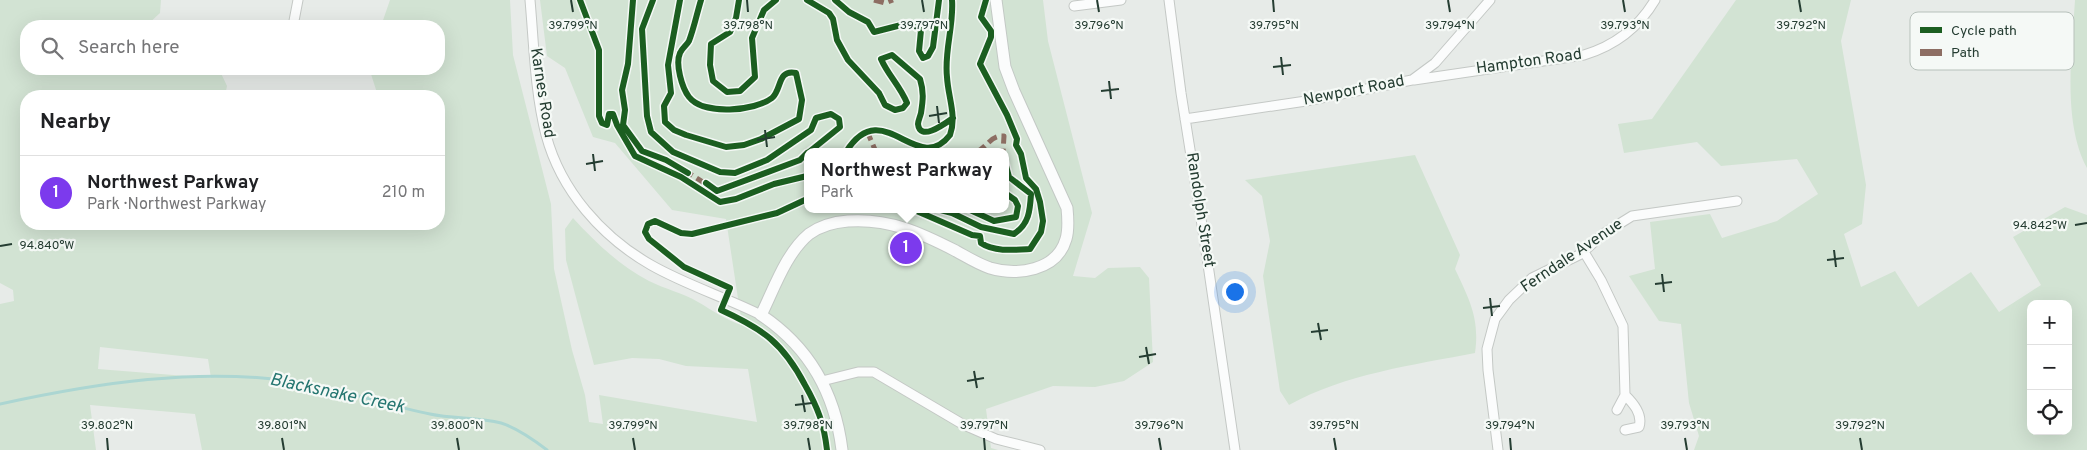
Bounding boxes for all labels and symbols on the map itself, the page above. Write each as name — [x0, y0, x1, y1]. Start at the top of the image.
legend — [1910, 12, 2074, 70]
text: 39.799°N — [548, 18, 598, 34]
text: 39.798°N — [723, 18, 773, 34]
text: 39.797°N — [900, 18, 948, 34]
text: 39.796°N — [1074, 18, 1124, 34]
text: 39.795°N — [1249, 18, 1299, 34]
text: 39.794°N — [1425, 18, 1475, 34]
text: 39.793°N — [1600, 18, 1650, 34]
text: 39.792°N — [1776, 18, 1826, 34]
text: Cycle path — [1951, 23, 2017, 40]
street label: Hampton Road — [1475, 45, 1583, 79]
text: Path — [1951, 45, 1980, 62]
street label: Karnes Road — [525, 46, 559, 140]
street label: Newport Road — [1302, 71, 1406, 111]
street label: Randolph Street — [1181, 151, 1219, 269]
street label: Ferndale Avenue — [1517, 215, 1627, 297]
text: 94.842°W — [2013, 218, 2067, 234]
pin: 1 — [890, 229, 922, 267]
text: 94.840°W — [20, 238, 74, 254]
your location — [1222, 279, 1248, 305]
water label: Blacksnake Creek — [268, 369, 407, 420]
text: 39.802°N — [81, 418, 133, 434]
text: 39.801°N — [257, 418, 307, 434]
text: 39.800°N — [431, 418, 483, 434]
text: 39.799°N — [608, 418, 658, 434]
text: 39.798°N — [783, 418, 833, 434]
text: 39.797°N — [960, 418, 1008, 434]
text: 39.796°N — [1134, 418, 1184, 434]
text: 39.795°N — [1309, 418, 1359, 434]
text: 39.794°N — [1485, 418, 1535, 434]
text: 39.793°N — [1660, 418, 1710, 434]
text: 39.792°N — [1835, 418, 1885, 434]

